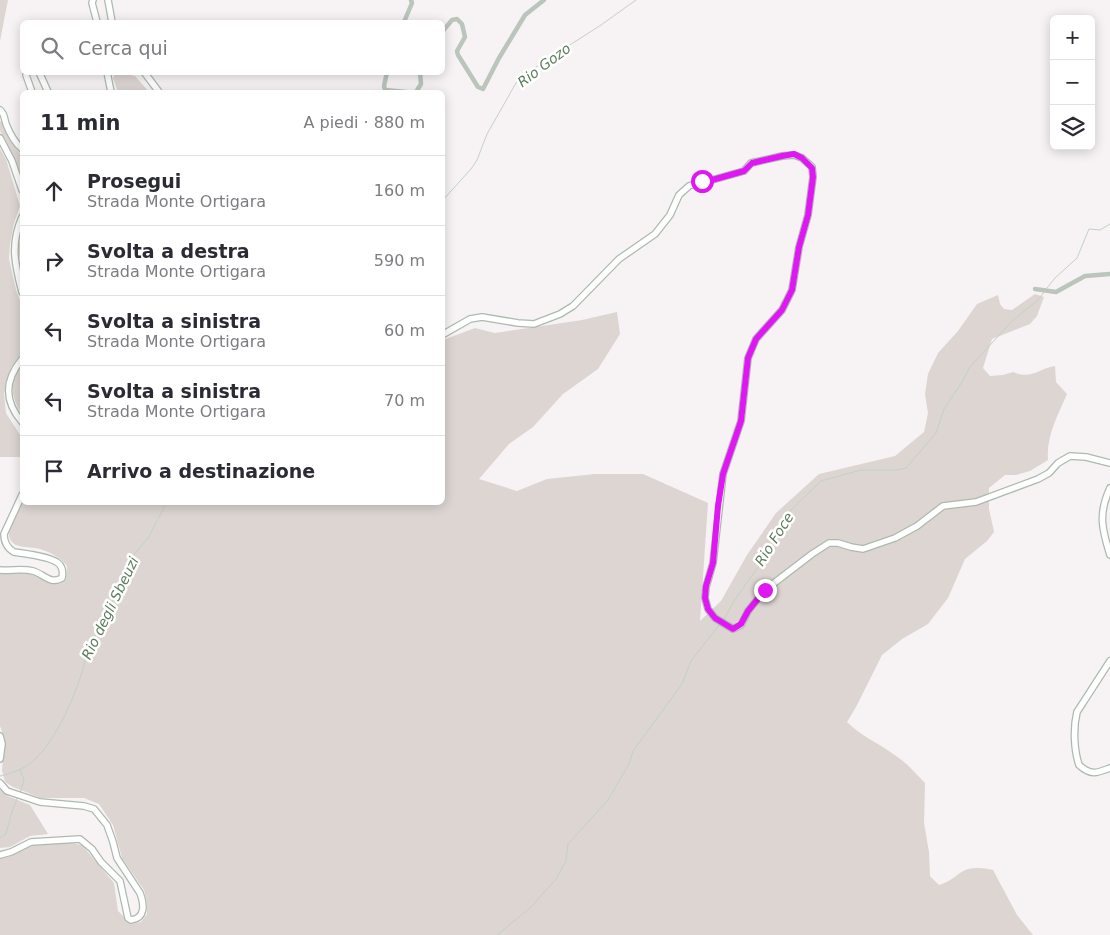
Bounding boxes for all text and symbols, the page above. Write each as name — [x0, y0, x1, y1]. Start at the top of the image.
map controls — [1050, 15, 1095, 150]
button: + — [1050, 15, 1095, 60]
search box — [20, 20, 445, 75]
icon: search — [38, 34, 66, 62]
text: Cerca qui — [78, 37, 168, 59]
water label: Rio Gozo — [514, 40, 574, 90]
button: − — [1050, 60, 1095, 105]
button: layers — [1050, 105, 1095, 150]
text: 11 min — [40, 111, 121, 135]
text: A piedi · 880 m — [303, 113, 425, 132]
text: Prosegui — [87, 170, 181, 192]
route start — [691, 170, 714, 193]
icon: ahead — [40, 177, 68, 205]
text: 160 m — [374, 181, 425, 200]
text: Strada Monte Ortigara — [87, 192, 266, 211]
text: Svolta a destra — [87, 240, 250, 262]
icon: right — [40, 247, 68, 275]
text: 590 m — [374, 251, 425, 270]
text: Strada Monte Ortigara — [87, 262, 266, 281]
text: Svolta a sinistra — [87, 310, 261, 332]
icon: left — [40, 317, 68, 345]
text: 60 m — [384, 321, 425, 340]
text: Strada Monte Ortigara — [87, 332, 266, 351]
text: Svolta a sinistra — [87, 380, 261, 402]
icon: left — [40, 387, 68, 415]
text: 70 m — [384, 391, 425, 410]
text: Strada Monte Ortigara — [87, 402, 266, 421]
icon: arrive — [40, 457, 68, 485]
text: Arrivo a destinazione — [87, 460, 315, 482]
water label: Rio Foce — [751, 510, 797, 568]
water label: Rio degli Sbeuzi — [78, 554, 142, 662]
route end — [754, 579, 777, 602]

